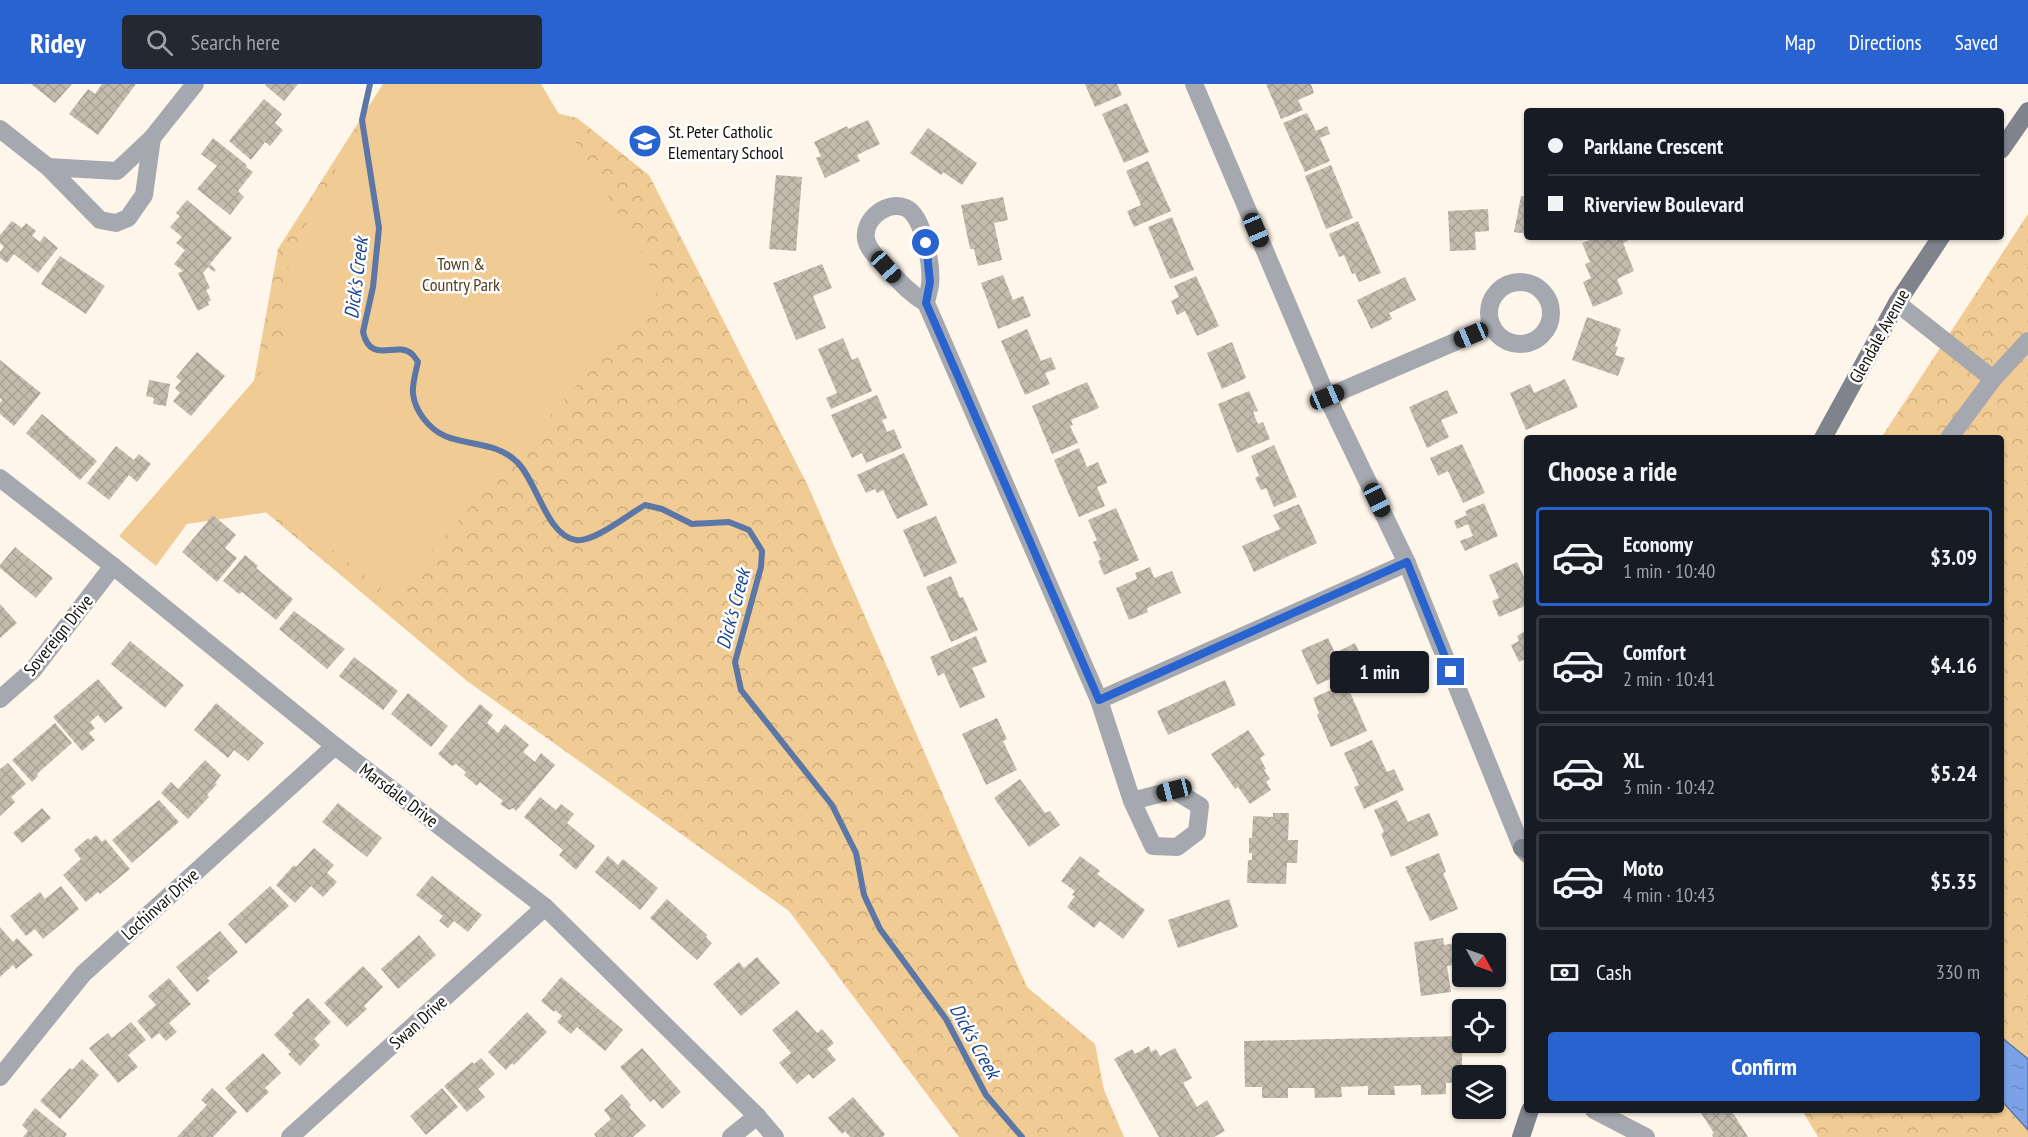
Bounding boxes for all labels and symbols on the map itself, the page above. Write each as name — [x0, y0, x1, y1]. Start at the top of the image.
place label: St. Peter Catholic Elementary School — [668, 120, 784, 164]
school or university icon: St. Peter Catholic Elementary School — [627, 123, 663, 159]
car — [1241, 210, 1271, 250]
route start — [912, 229, 939, 256]
water label: Dick's Creek — [338, 234, 374, 320]
car — [867, 248, 905, 286]
park label: Town & Country Park — [422, 252, 500, 296]
street label: Glendale Avenue — [1844, 285, 1914, 387]
car — [1451, 320, 1491, 350]
car — [1307, 382, 1347, 412]
car — [1361, 480, 1393, 520]
water label: Dick's Creek — [710, 564, 757, 652]
street label: Sovereign Drive — [18, 590, 98, 680]
callout: 1 min — [1331, 651, 1430, 693]
route end — [1437, 658, 1464, 685]
street label: Marsdale Drive — [355, 758, 443, 832]
car — [1154, 777, 1194, 803]
street label: Lochinvar Drive — [117, 863, 203, 945]
north arrow — [1452, 933, 1506, 987]
street label: Swan Drive — [384, 990, 452, 1054]
water label: Dick's Creek — [944, 999, 1007, 1085]

